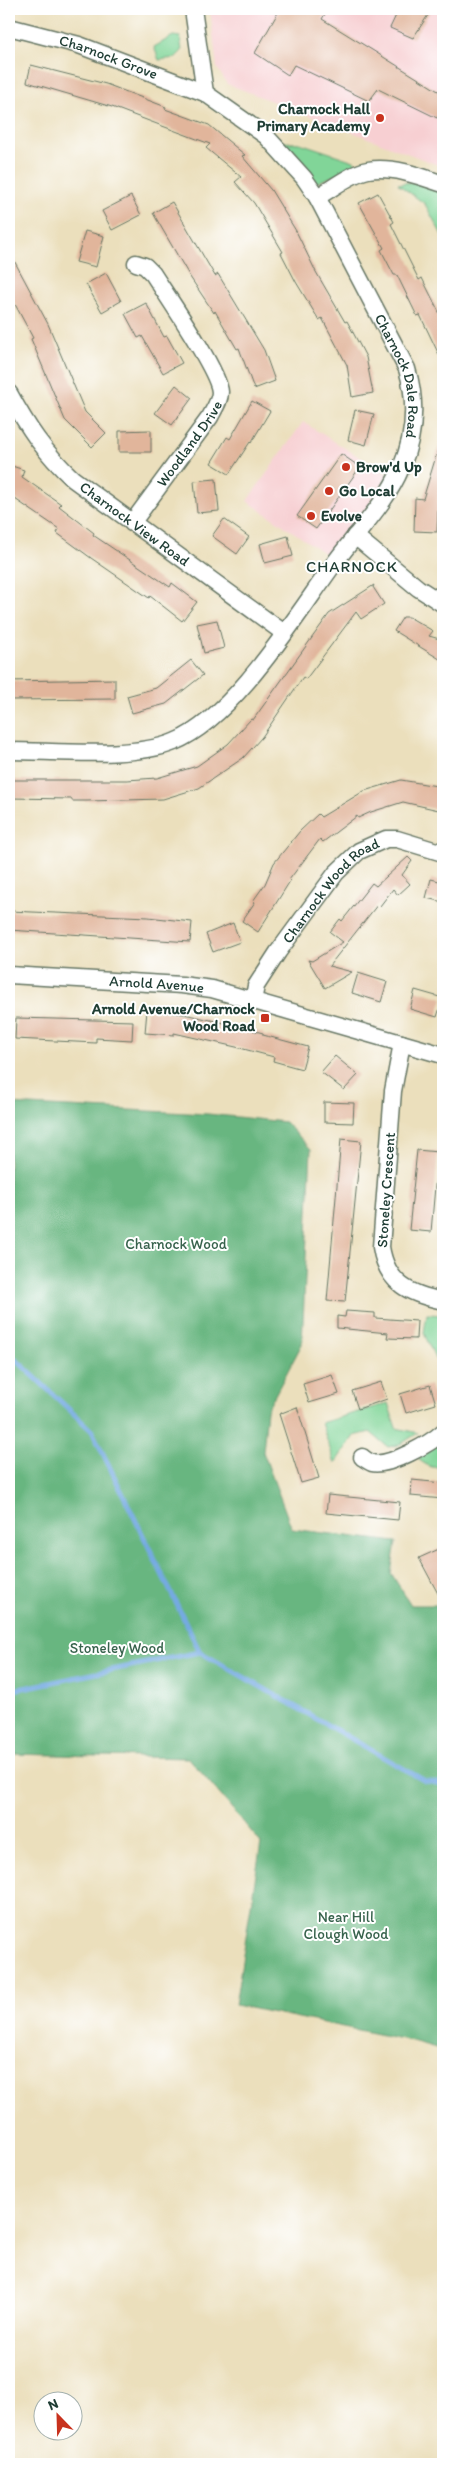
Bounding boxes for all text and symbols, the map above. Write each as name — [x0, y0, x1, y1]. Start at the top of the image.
street label: Charnock Grove — [57, 31, 160, 83]
place label: Charnock Hall Primary Academy — [257, 100, 371, 136]
marker: Charnock Hall Primary Academy — [374, 112, 386, 124]
street label: Charnock Dale Road — [371, 311, 422, 440]
street label: Woodland Drive — [153, 398, 226, 490]
place label: Brow'd Up — [356, 458, 422, 477]
marker: Brow'd Up — [340, 461, 352, 473]
street label: Charnock View Road — [76, 478, 194, 571]
place label: Go Local — [339, 482, 395, 500]
marker: Go Local — [323, 485, 335, 497]
place label: Evolve — [321, 507, 362, 525]
marker: Evolve — [305, 510, 317, 522]
district label: CHARNOCK — [306, 557, 398, 576]
street label: Charnock Wood Road — [279, 834, 383, 947]
street label: Arnold Avenue — [109, 972, 205, 997]
place label: Arnold Avenue/Charnock Wood Road — [91, 1000, 256, 1035]
marker: Arnold Avenue/Charnock Wood Road — [259, 1012, 271, 1024]
street label: Stoneley Crescent — [373, 1131, 399, 1248]
park label: Charnock Wood — [125, 1235, 227, 1253]
park label: Stoneley Wood — [70, 1639, 164, 1657]
park label: Near Hill Clough Wood — [303, 1908, 389, 1943]
north arrow — [32, 2390, 82, 2440]
text: N — [45, 2395, 61, 2414]

